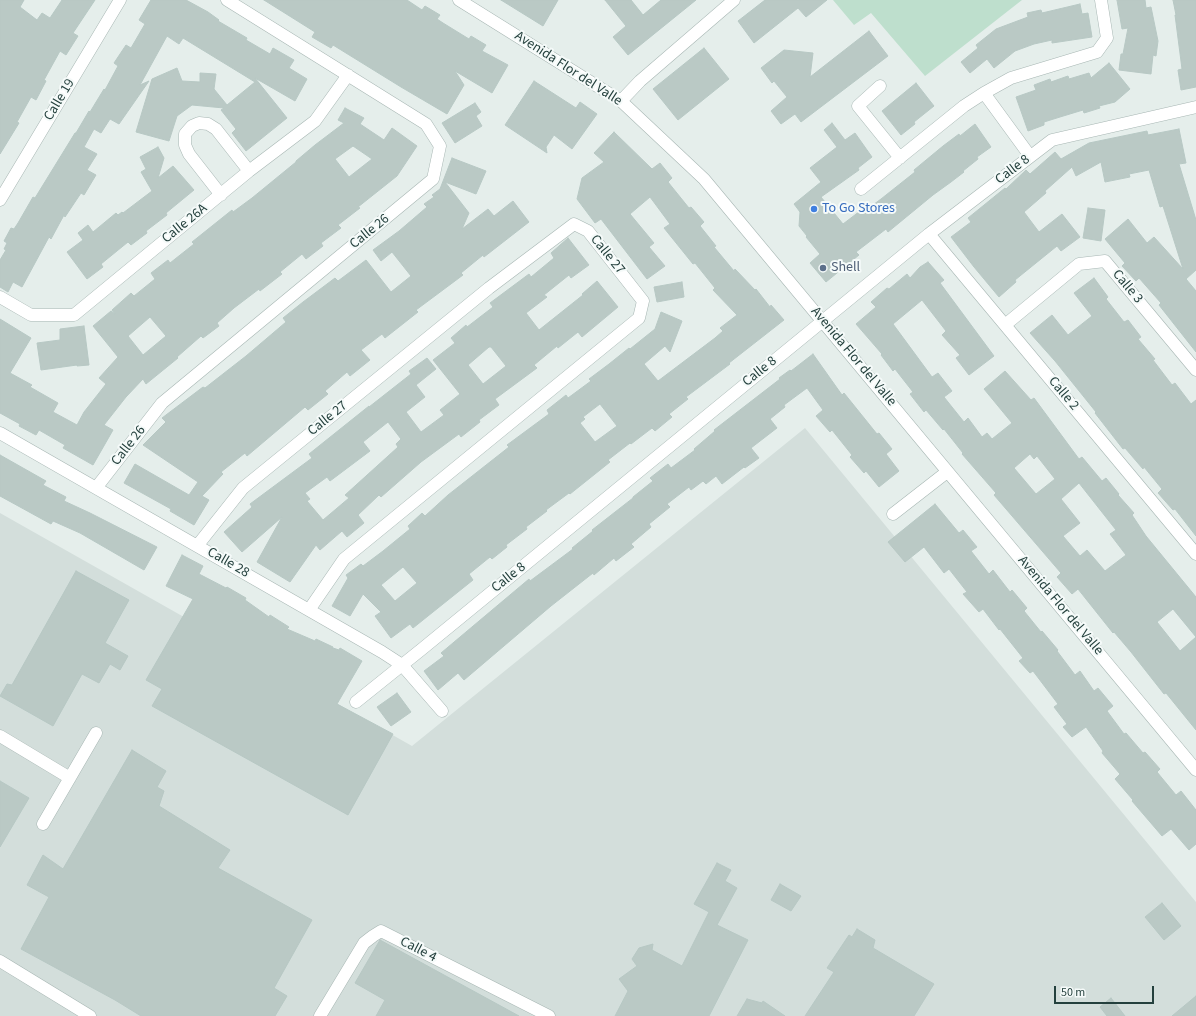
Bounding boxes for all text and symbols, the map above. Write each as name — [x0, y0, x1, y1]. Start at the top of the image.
street label: Avenida Flor del Valle — [511, 28, 625, 110]
street label: Calle 19 — [41, 76, 79, 124]
street label: Calle 8 — [992, 152, 1034, 188]
street label: Calle 26A — [159, 201, 211, 247]
place label: To Go Stores — [822, 201, 895, 217]
marker: To Go Stores — [809, 204, 819, 214]
street label: Calle 26 — [347, 211, 393, 253]
street label: Calle 27 — [586, 232, 628, 278]
place label: Shell — [831, 260, 860, 276]
marker: Shell — [818, 263, 828, 273]
street label: Calle 3 — [1108, 267, 1146, 307]
street label: Avenida Flor del Valle — [807, 304, 899, 410]
street label: Calle 8 — [740, 353, 780, 391]
street label: Calle 2 — [1044, 374, 1082, 414]
street label: Calle 27 — [305, 398, 351, 440]
street label: Calle 26 — [108, 423, 150, 469]
street label: Calle 28 — [204, 544, 252, 582]
street label: Avenida Flor del Valle — [1014, 553, 1106, 659]
street label: Calle 8 — [489, 559, 529, 597]
street label: Calle 4 — [397, 934, 439, 966]
scale bar — [1056, 978, 1156, 1004]
text: 50 m — [1061, 984, 1085, 1001]

